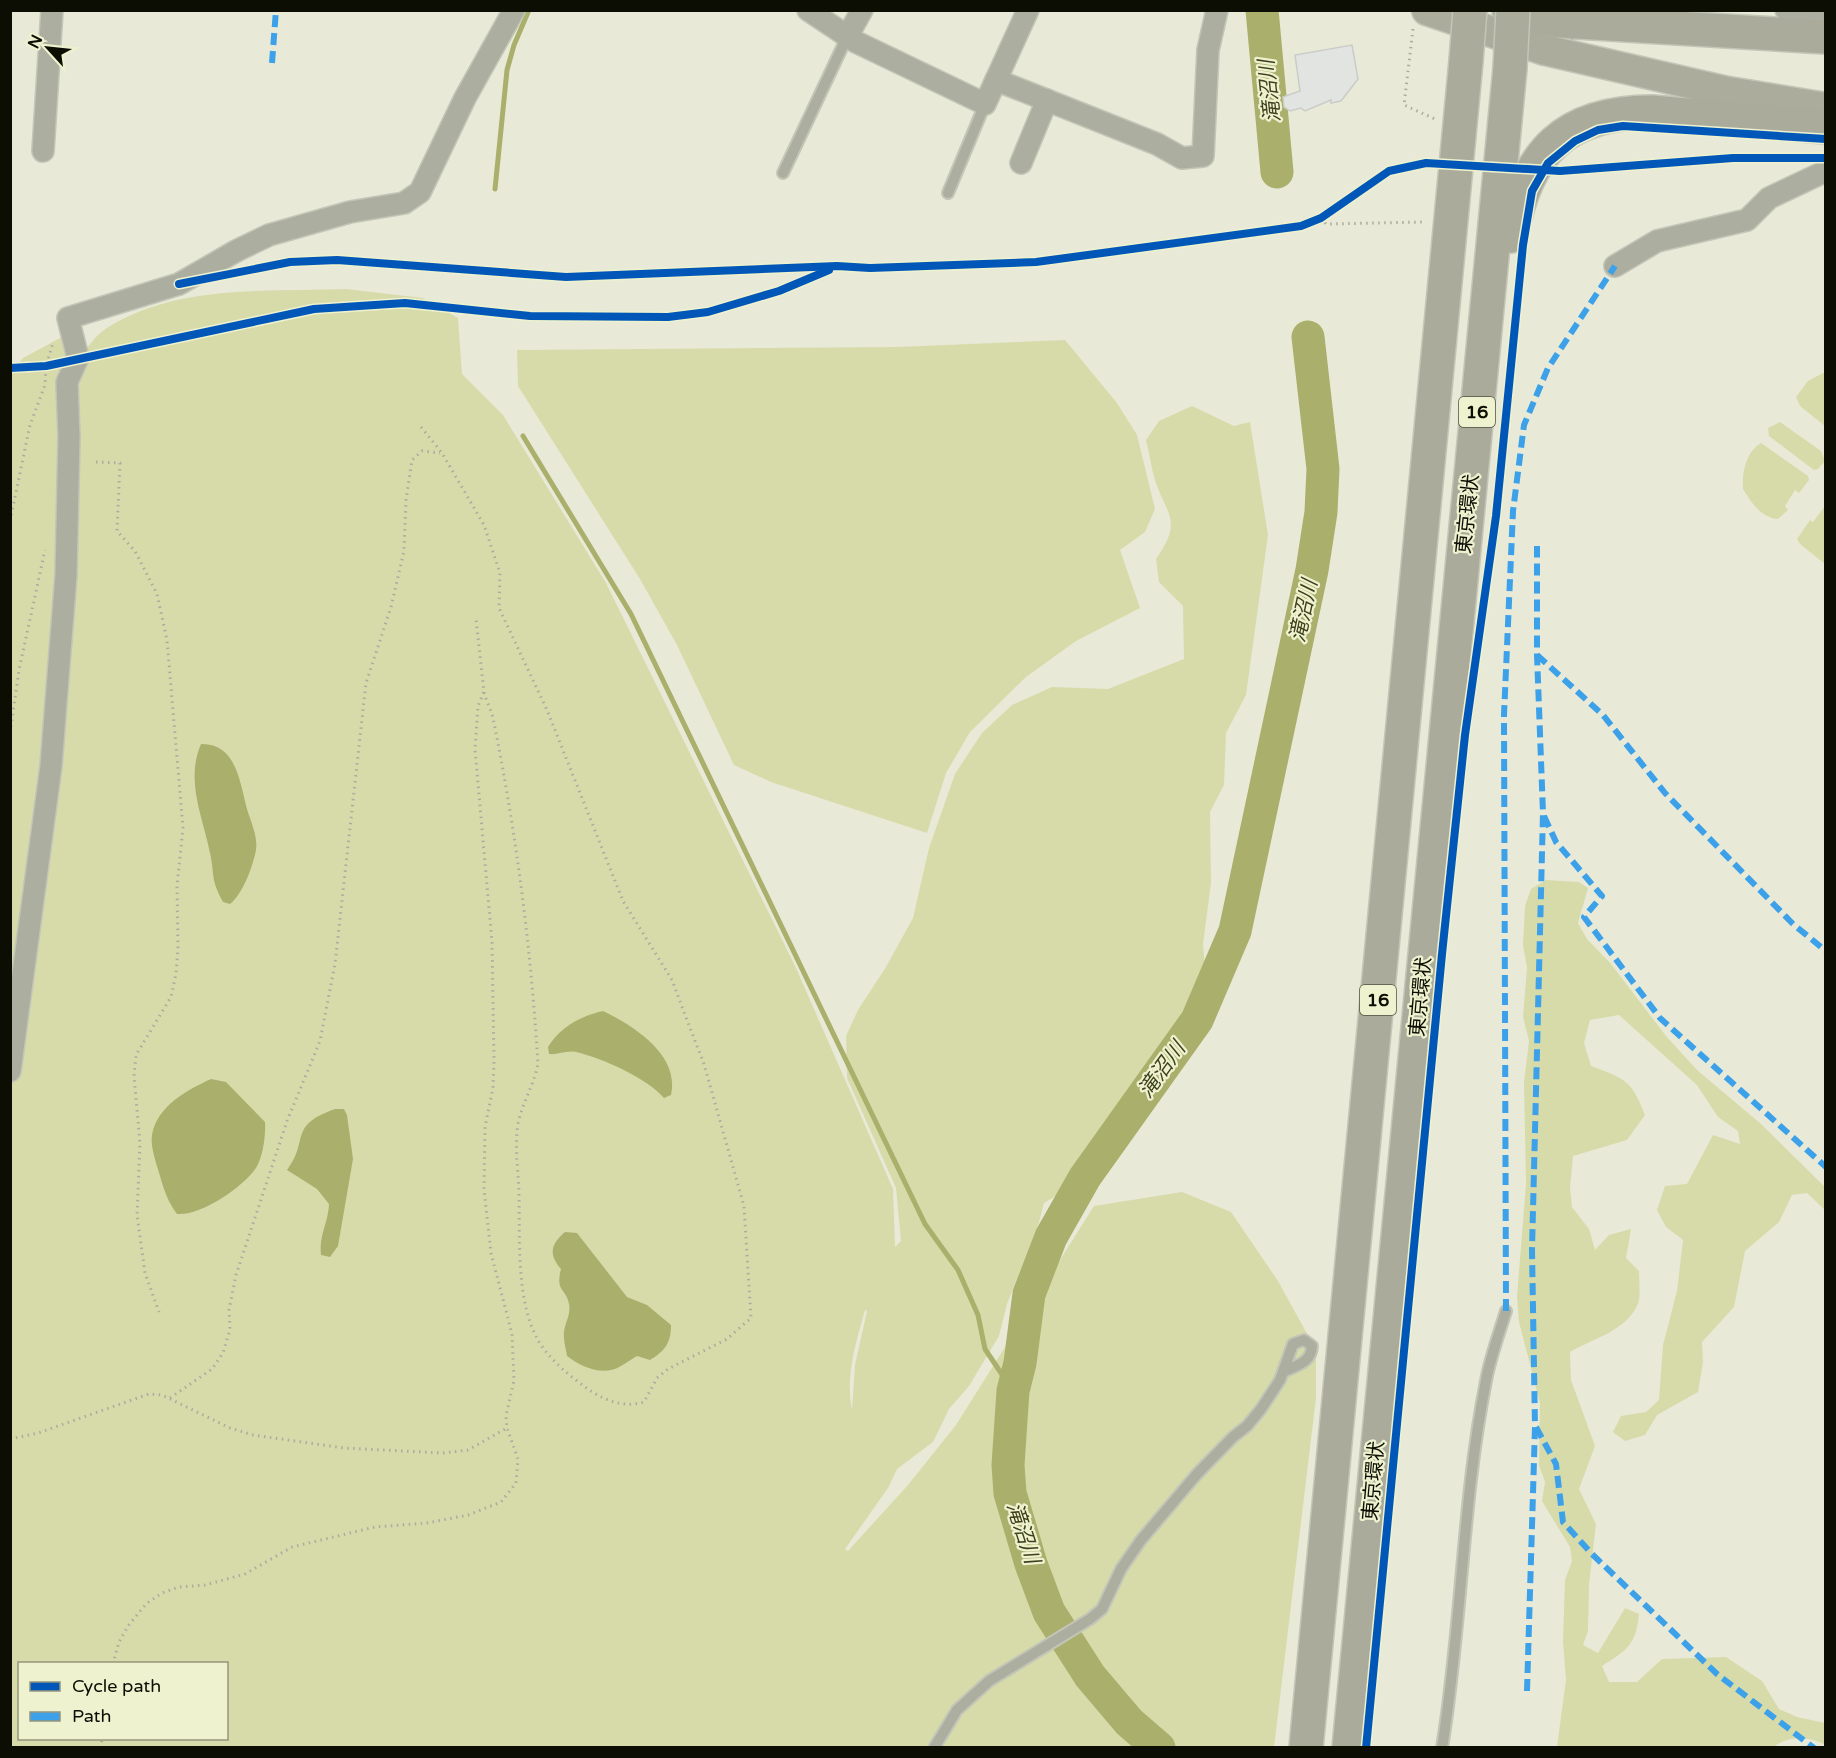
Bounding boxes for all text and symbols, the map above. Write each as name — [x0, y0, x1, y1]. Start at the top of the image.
north arrow — [18, 18, 78, 78]
text: N — [24, 31, 47, 52]
water label: 滝沼川 — [1254, 56, 1286, 124]
road number: 16 — [1459, 397, 1495, 427]
street label: 東京環状 — [1452, 473, 1484, 555]
water label: 滝沼川 — [1285, 576, 1323, 644]
street label: 東京環状 — [1406, 956, 1436, 1038]
road number: 16 — [1360, 985, 1396, 1015]
water label: 滝沼川 — [1133, 1036, 1192, 1103]
street label: 東京環状 — [1359, 1440, 1389, 1522]
water label: 滝沼川 — [1001, 1499, 1045, 1569]
legend — [18, 1662, 228, 1740]
text: Cycle path — [72, 1675, 161, 1697]
text: Path — [72, 1705, 111, 1727]

